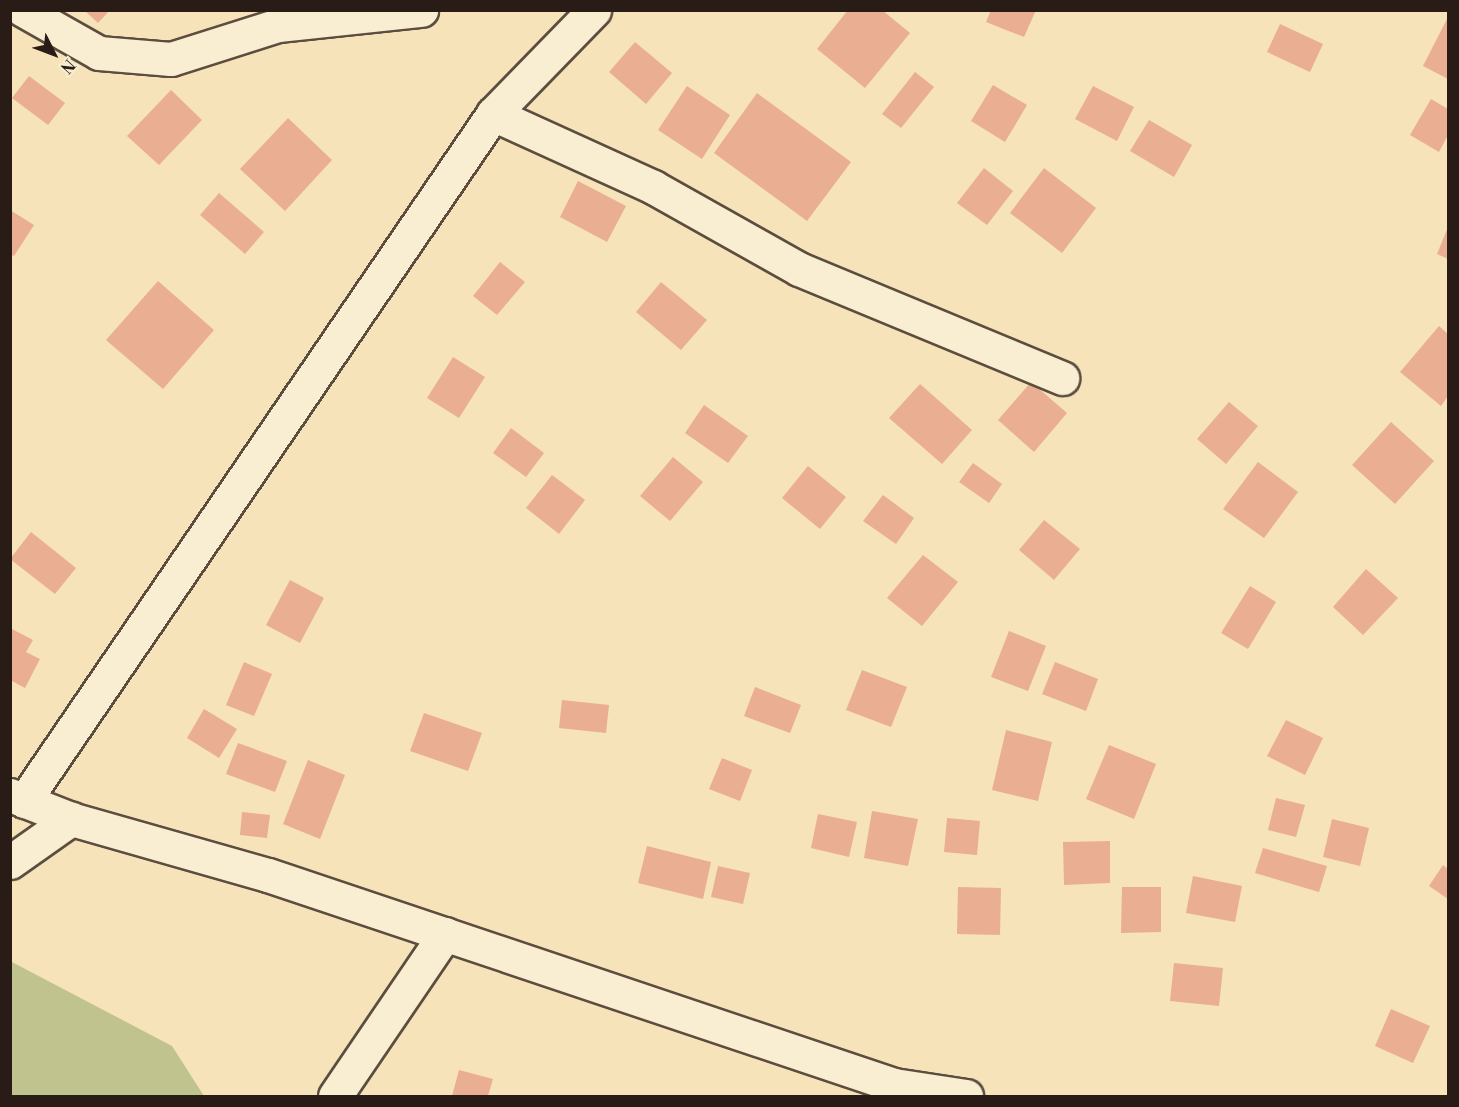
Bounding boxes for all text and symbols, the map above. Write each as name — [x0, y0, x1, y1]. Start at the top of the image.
north arrow — [24, 24, 84, 84]
text: N — [56, 55, 79, 77]

